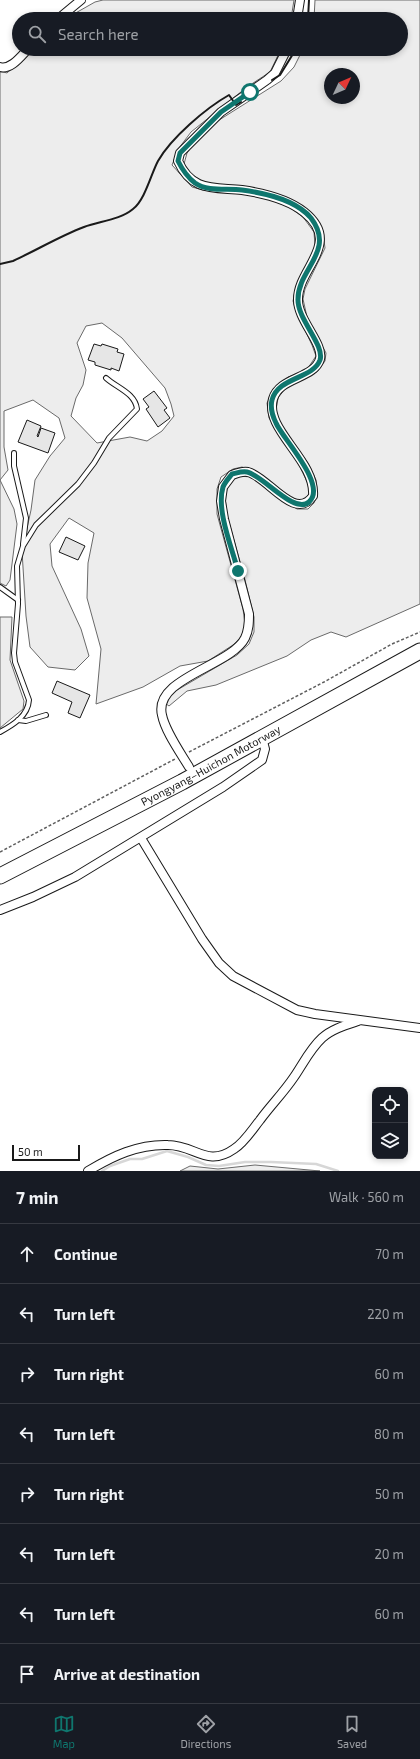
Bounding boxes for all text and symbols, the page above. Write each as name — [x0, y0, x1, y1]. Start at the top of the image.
search box — [12, 12, 408, 56]
icon: search — [26, 23, 48, 45]
text: Search here — [58, 25, 139, 43]
north arrow — [324, 68, 360, 104]
route start — [241, 83, 259, 101]
route end — [229, 562, 247, 580]
street label: Pyongyang–Huichon Motorway — [139, 722, 283, 808]
map controls — [372, 1087, 408, 1159]
button: locate — [372, 1087, 408, 1123]
button: layers — [372, 1123, 408, 1159]
scale bar — [12, 1143, 80, 1162]
text: 50 m — [18, 1145, 43, 1158]
text: 7 min — [16, 1187, 59, 1207]
text: Walk · 560 m — [329, 1189, 404, 1205]
icon: ahead — [16, 1243, 38, 1265]
text: Continue — [54, 1245, 117, 1263]
text: 70 m — [375, 1246, 404, 1262]
icon: left — [16, 1303, 38, 1325]
text: Turn left — [54, 1305, 115, 1323]
text: 220 m — [367, 1306, 404, 1322]
icon: right — [16, 1363, 38, 1385]
text: Turn right — [54, 1365, 124, 1383]
text: 60 m — [374, 1366, 404, 1382]
icon: left — [16, 1423, 38, 1445]
text: Turn left — [54, 1425, 115, 1443]
text: 80 m — [374, 1426, 404, 1442]
icon: right — [16, 1483, 38, 1505]
text: Turn right — [54, 1485, 124, 1503]
text: 50 m — [375, 1486, 404, 1502]
icon: left — [16, 1543, 38, 1565]
text: Turn left — [54, 1545, 115, 1563]
text: 20 m — [375, 1546, 404, 1562]
icon: left — [16, 1603, 38, 1625]
text: Turn left — [54, 1605, 115, 1623]
text: 60 m — [374, 1606, 404, 1622]
icon: arrive — [16, 1663, 38, 1685]
text: Arrive at destination — [54, 1665, 200, 1683]
tab: Map — [53, 1713, 75, 1750]
tab: Directions — [181, 1713, 231, 1750]
tab: Saved — [337, 1713, 367, 1750]

